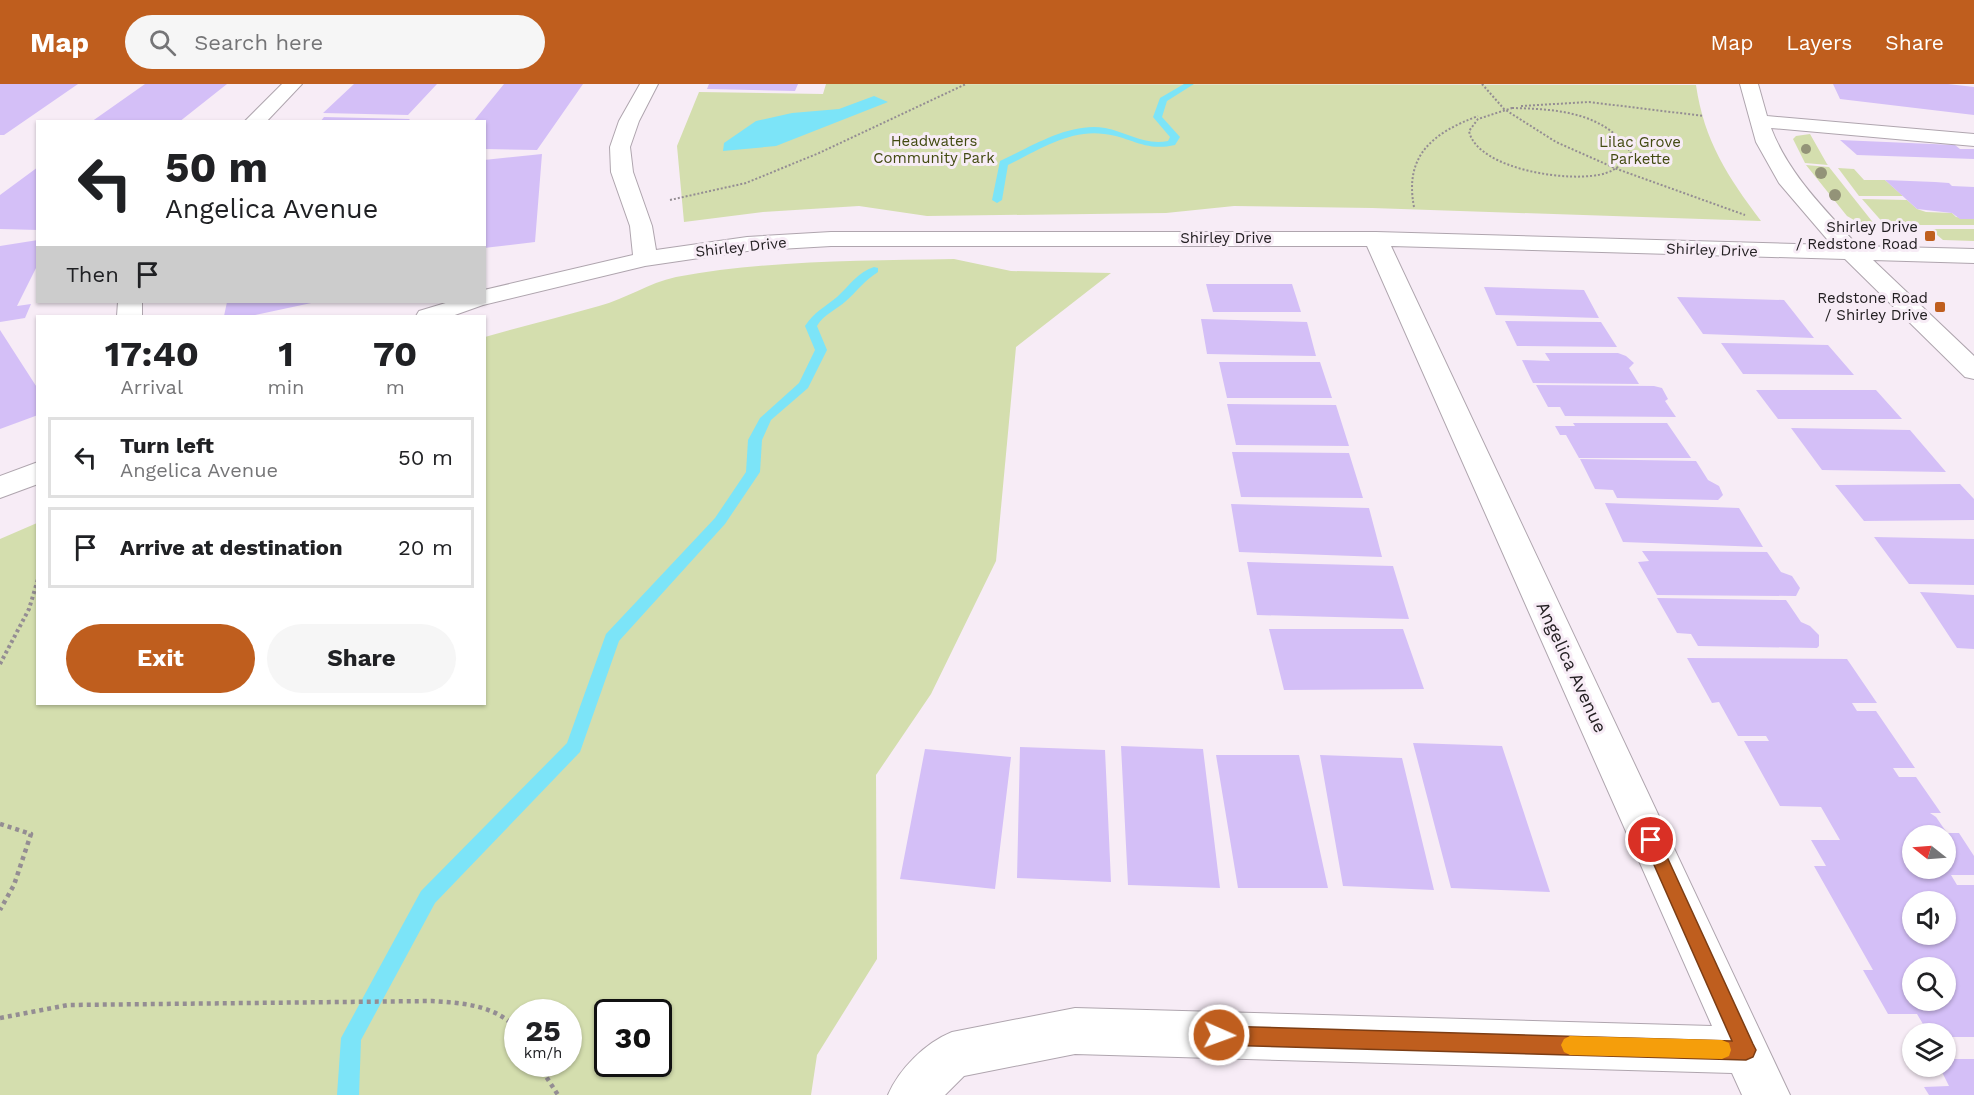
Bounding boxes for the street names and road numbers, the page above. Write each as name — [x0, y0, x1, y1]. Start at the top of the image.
street label: Shirley Drive — [1180, 229, 1272, 247]
street label: Shirley Drive — [694, 233, 788, 261]
street label: Shirley Drive — [1666, 239, 1758, 261]
street label: Angelica Avenue — [1532, 598, 1612, 736]

